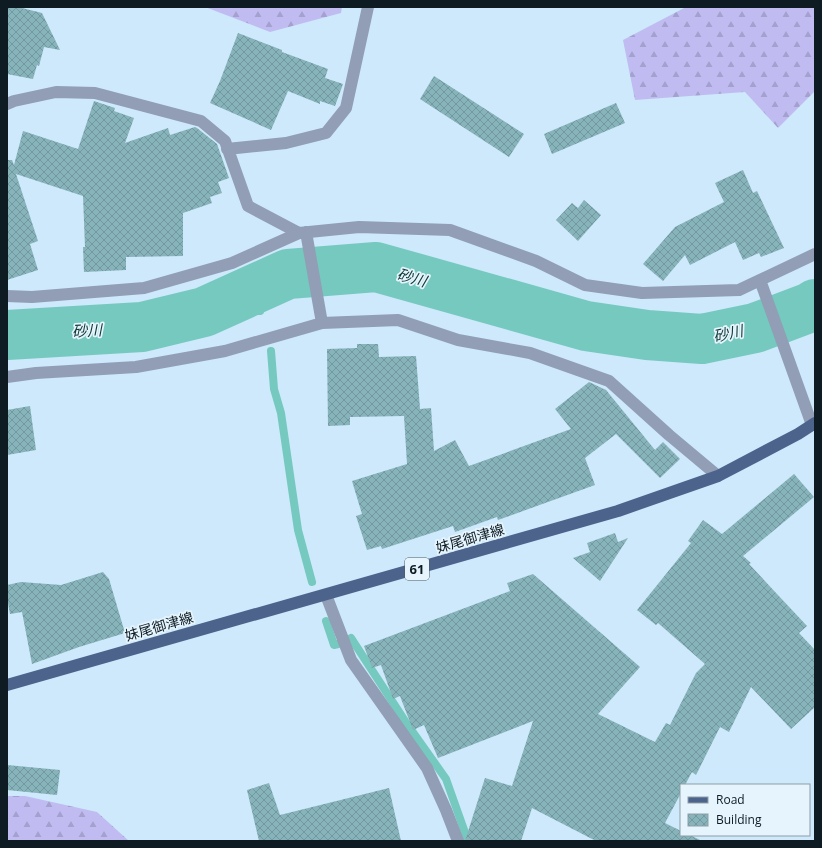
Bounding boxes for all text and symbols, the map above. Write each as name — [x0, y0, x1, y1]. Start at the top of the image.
water label: 砂川 — [395, 263, 431, 291]
water label: 砂川 — [71, 319, 104, 341]
water label: 砂川 — [711, 320, 747, 346]
street label: 妹尾御津線 — [434, 519, 506, 557]
road number: 61 — [405, 558, 429, 580]
street label: 妹尾御津線 — [123, 607, 195, 645]
legend — [680, 784, 810, 836]
text: Road — [716, 791, 745, 808]
text: Building — [716, 811, 762, 828]

